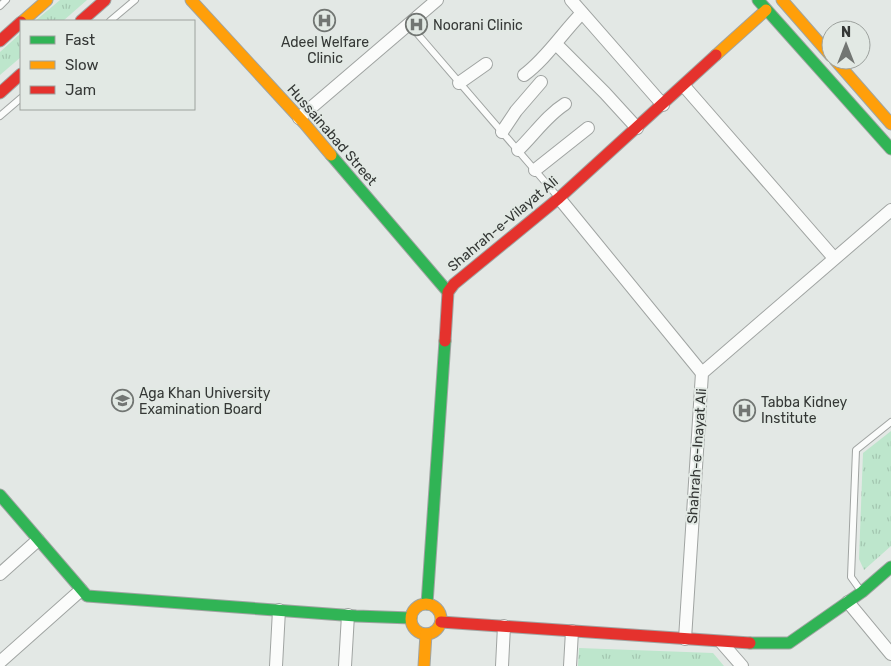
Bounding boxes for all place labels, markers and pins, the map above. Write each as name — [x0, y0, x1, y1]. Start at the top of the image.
hospital icon: Adeel Welfare Clinic — [313, 8, 337, 32]
hospital icon: Noorani Clinic — [405, 13, 429, 37]
place label: Noorani Clinic — [433, 17, 523, 34]
place label: Adeel Welfare Clinic — [281, 34, 369, 67]
place label: Aga Khan University Examination Board — [139, 385, 271, 418]
school or university icon: Aga Khan University Examination Board — [111, 389, 135, 413]
place label: Tabba Kidney Institute — [761, 394, 848, 427]
hospital icon: Tabba Kidney Institute — [733, 398, 757, 422]

